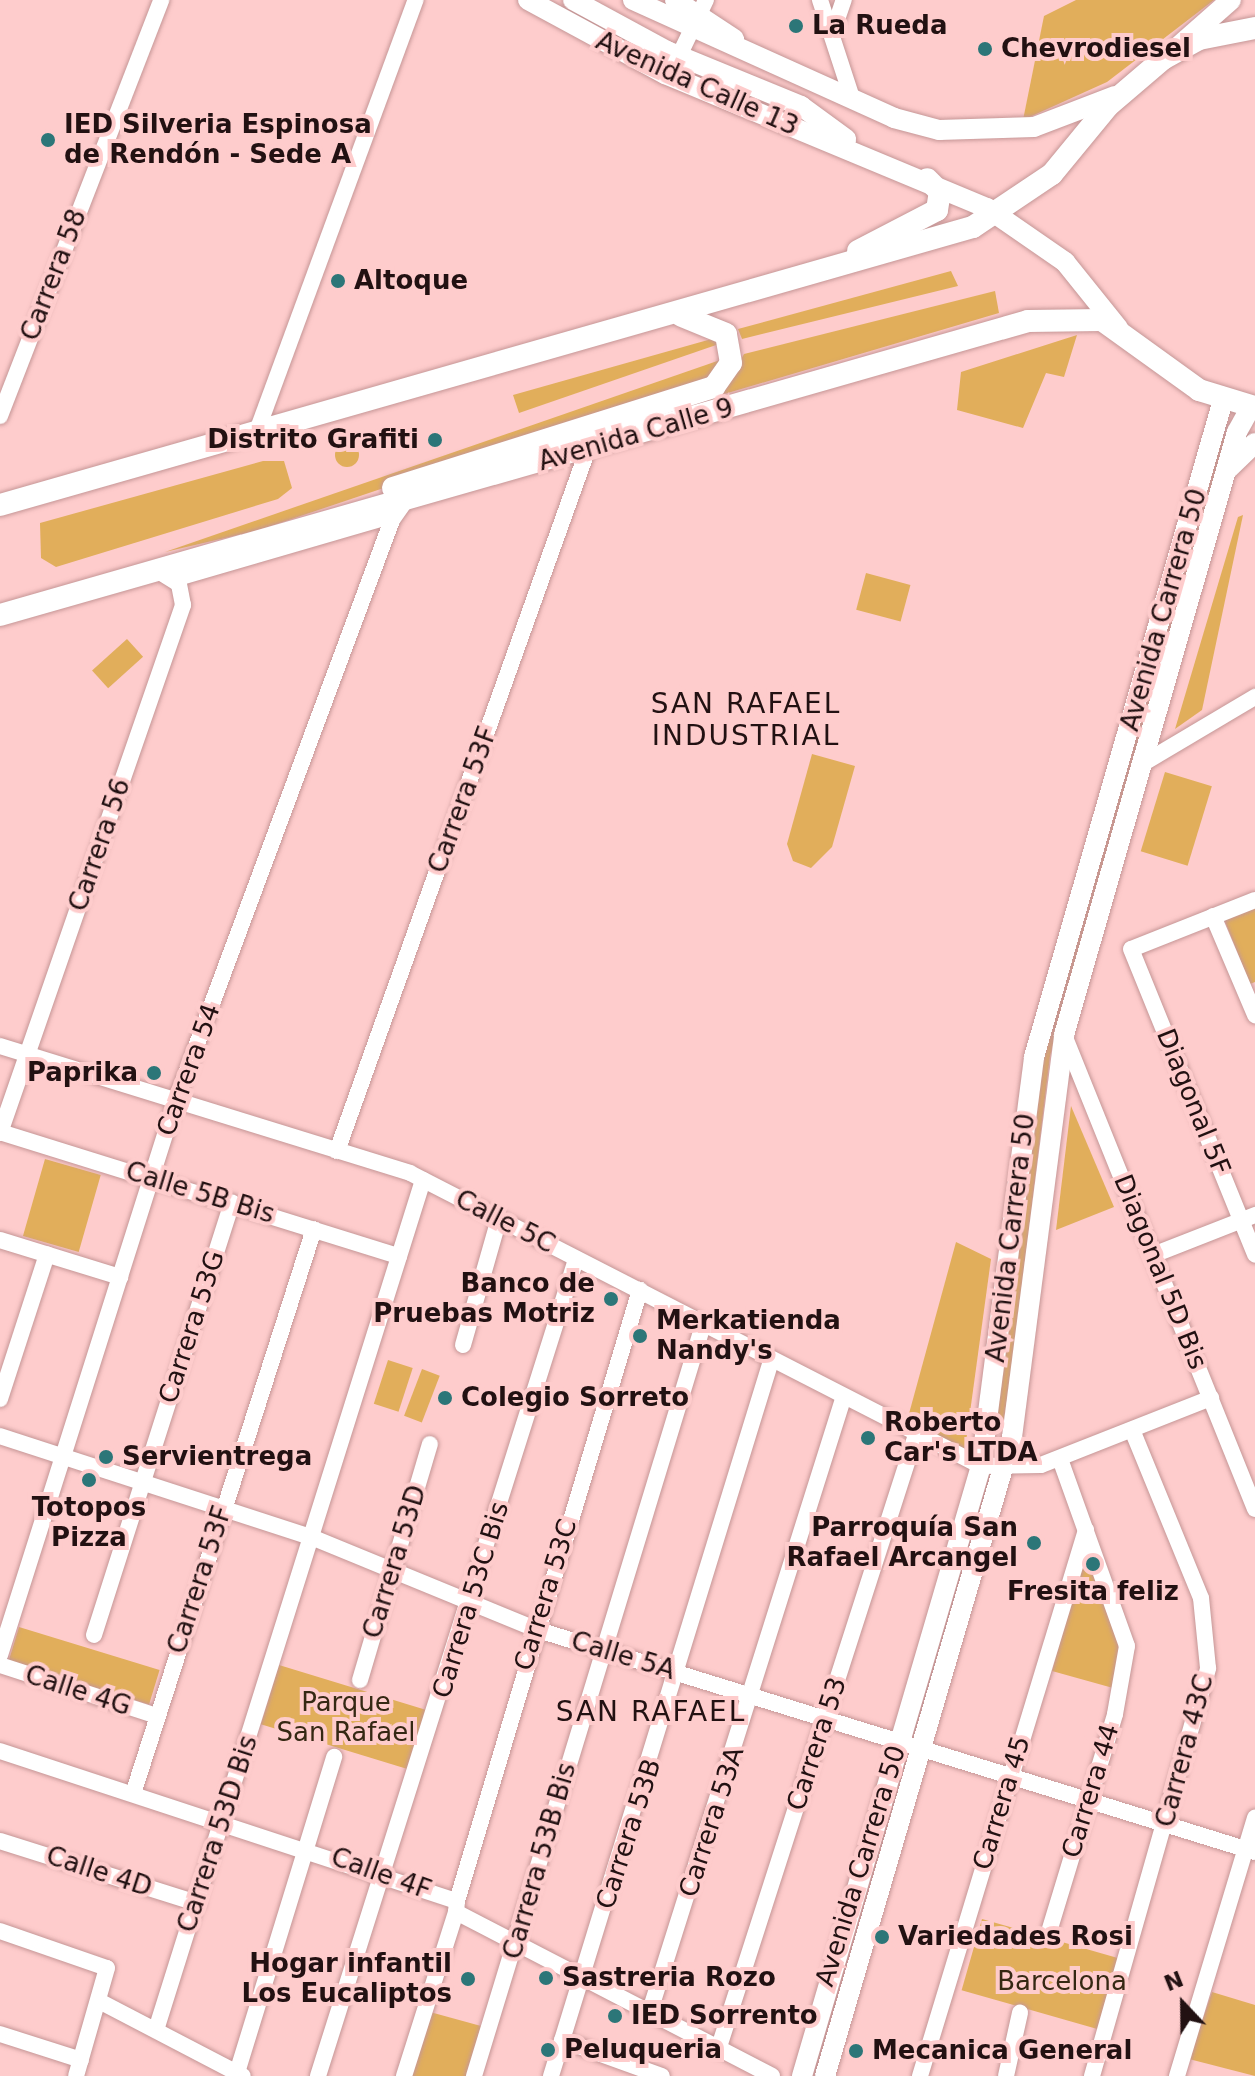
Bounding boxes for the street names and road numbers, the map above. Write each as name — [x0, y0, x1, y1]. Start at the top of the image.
street label: Avenida Calle 13 — [591, 25, 803, 143]
street label: Carrera 58 — [15, 205, 93, 345]
street label: Avenida Calle 9 — [535, 392, 737, 478]
street label: Avenida Carrera 50 — [1114, 485, 1214, 735]
street label: Carrera 53F — [422, 723, 504, 877]
street label: Carrera 56 — [63, 774, 137, 916]
street label: Carrera 54 — [151, 1000, 227, 1140]
street label: Diagonal 5F — [1150, 1024, 1236, 1180]
street label: Avenida Carrera 50 — [980, 1112, 1042, 1364]
street label: Calle 5B Bis — [122, 1156, 278, 1230]
street label: Diagonal 5D Bis — [1107, 1170, 1213, 1374]
street label: Calle 5C — [450, 1184, 560, 1260]
street label: Carrera 53G — [153, 1247, 231, 1407]
street label: Carrera 53D — [357, 1482, 433, 1642]
street label: Carrera 53C Bis — [426, 1498, 516, 1702]
street label: Carrera 53F — [161, 1502, 239, 1658]
street label: Carrera 53C — [508, 1516, 584, 1674]
street label: Calle 5A — [567, 1625, 679, 1687]
street label: Calle 4G — [21, 1659, 135, 1723]
street label: Carrera 43C — [1150, 1671, 1220, 1831]
street label: Carrera 53 — [781, 1673, 853, 1815]
street label: Carrera 44 — [1056, 1720, 1126, 1862]
street label: Carrera 53D Bis — [171, 1732, 265, 1936]
street label: Carrera 45 — [967, 1732, 1037, 1874]
street label: Avenida Carrera 50 — [809, 1742, 913, 1990]
street label: Carrera 53A — [673, 1743, 751, 1901]
street label: Carrera 53B — [590, 1755, 668, 1913]
street label: Carrera 53B Bis — [497, 1759, 583, 1963]
street label: Calle 4D — [42, 1840, 156, 1904]
street label: Calle 4F — [327, 1842, 435, 1906]

